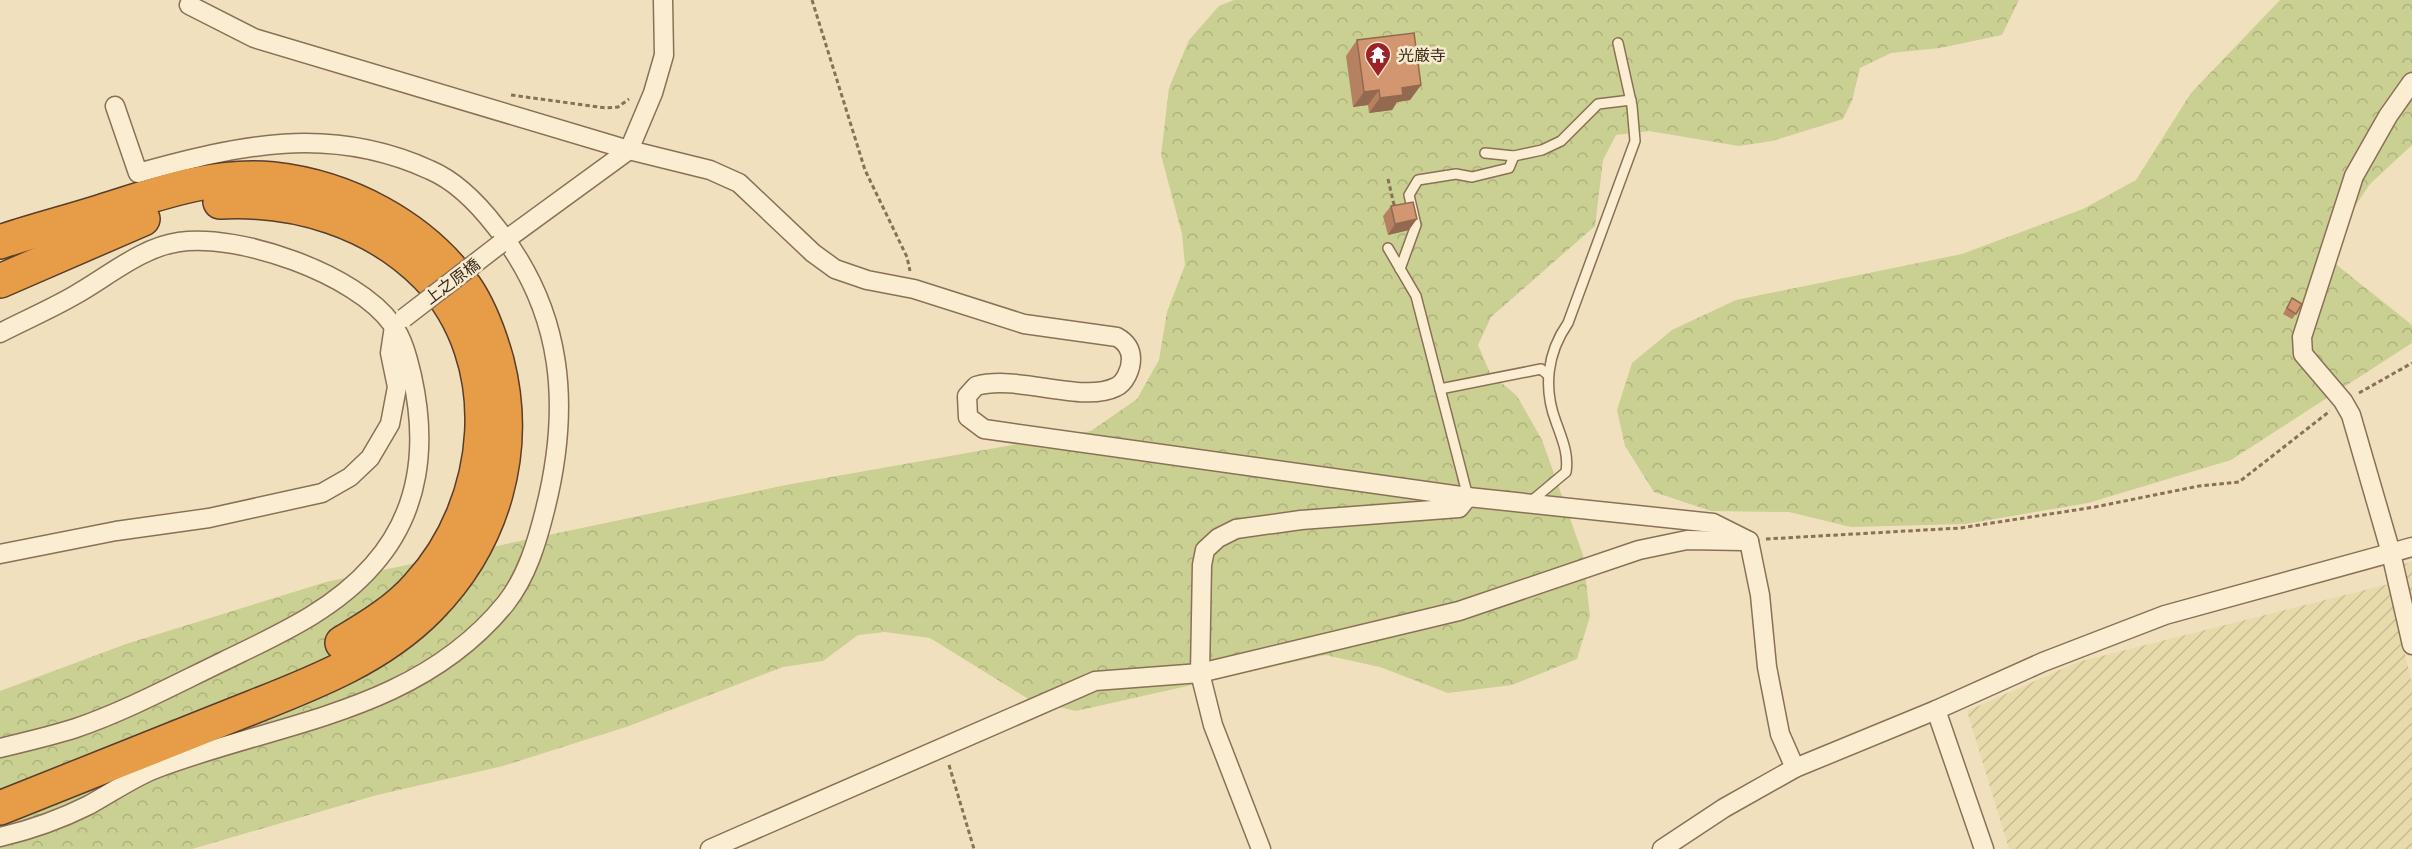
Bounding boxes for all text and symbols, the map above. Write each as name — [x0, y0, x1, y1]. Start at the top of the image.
temple icon: 光厳寺 — [1363, 40, 1393, 78]
place label: 光厳寺 — [1398, 42, 1446, 66]
street label: 上之原橋 — [419, 251, 484, 309]

